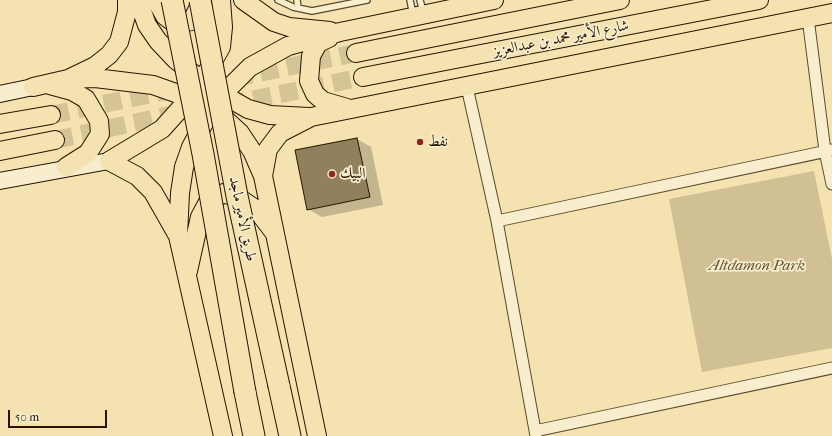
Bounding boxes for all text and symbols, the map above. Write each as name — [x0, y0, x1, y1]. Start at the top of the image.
street label: شارع الأمير محمد بن عبدالعزيز — [492, 17, 630, 61]
place label: نفط — [428, 133, 448, 151]
marker: نفط — [415, 137, 425, 147]
place label: البيك — [340, 165, 366, 183]
marker: البيك — [327, 169, 337, 179]
street label: طريق الأمير ماجد — [224, 175, 260, 263]
park label: Altdamon Park — [709, 257, 805, 275]
scale bar — [10, 402, 109, 428]
text: 50 m — [15, 410, 39, 424]

